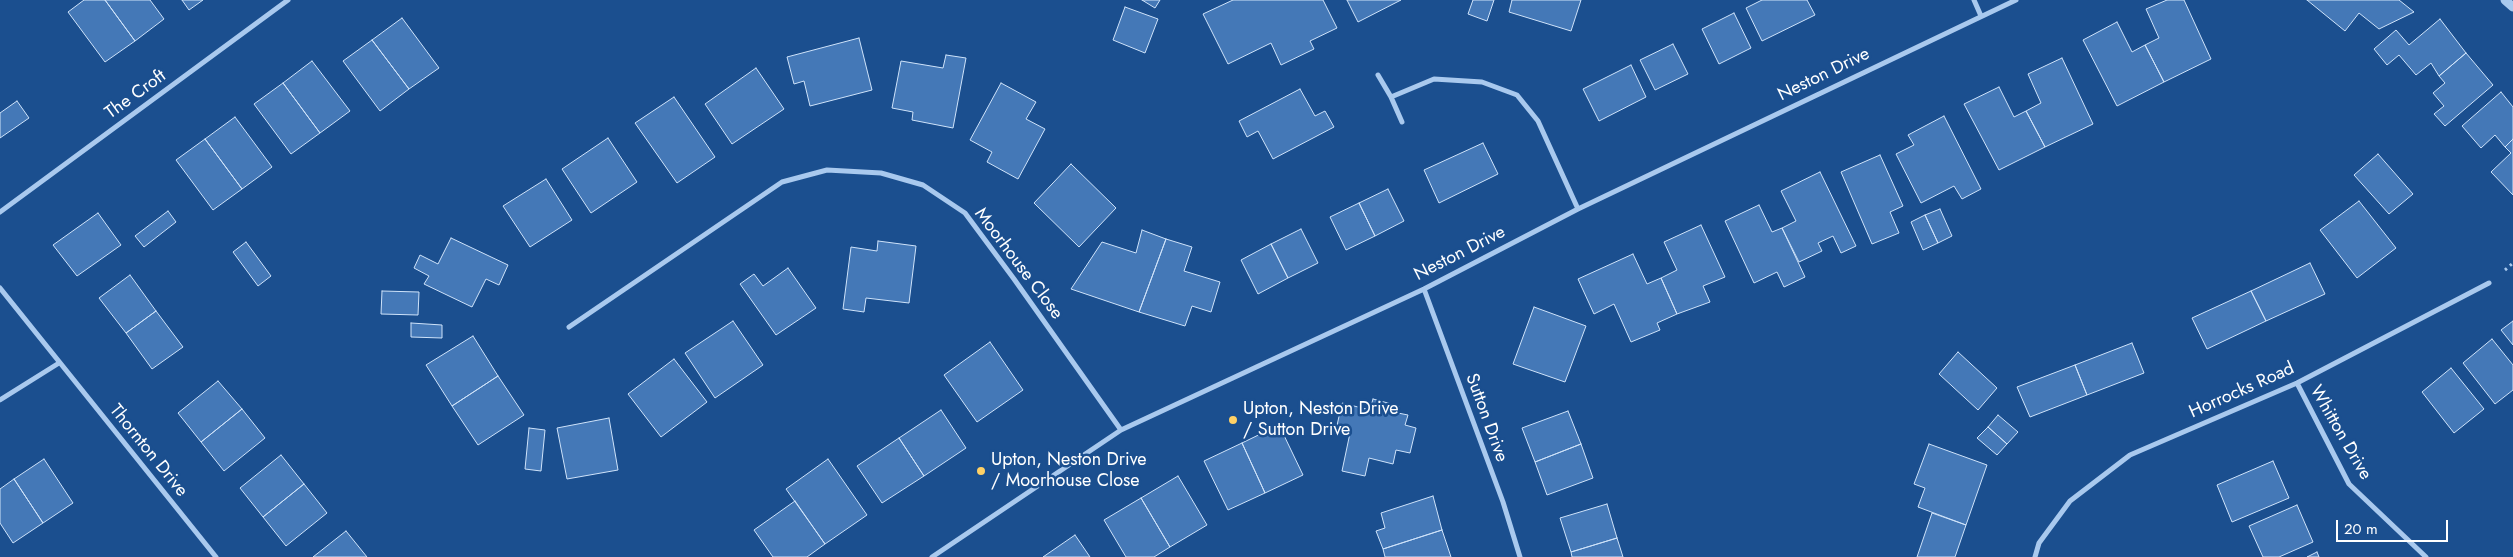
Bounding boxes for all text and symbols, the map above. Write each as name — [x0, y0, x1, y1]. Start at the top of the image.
street label: Neston Drive — [1775, 43, 1873, 107]
street label: The Croft — [101, 66, 171, 124]
street label: Moorhouse Close — [969, 204, 1067, 324]
street label: Neston Drive — [1411, 222, 1509, 286]
street label: Horrocks Road — [2186, 358, 2298, 424]
street label: Sutton Drive — [1460, 371, 1512, 465]
street label: Whitton Drive — [2304, 382, 2376, 484]
place label: Upton, Neston Drive / Sutton Drive — [1243, 399, 1399, 442]
street label: Thornton Drive — [104, 401, 192, 501]
marker: Upton, Neston Drive / Sutton Drive — [1227, 414, 1239, 426]
place label: Upton, Neston Drive / Moorhouse Close — [991, 450, 1147, 492]
marker: Upton, Neston Drive / Moorhouse Close — [975, 465, 987, 477]
scale bar — [2338, 510, 2450, 542]
text: 20 m — [2344, 518, 2378, 540]

